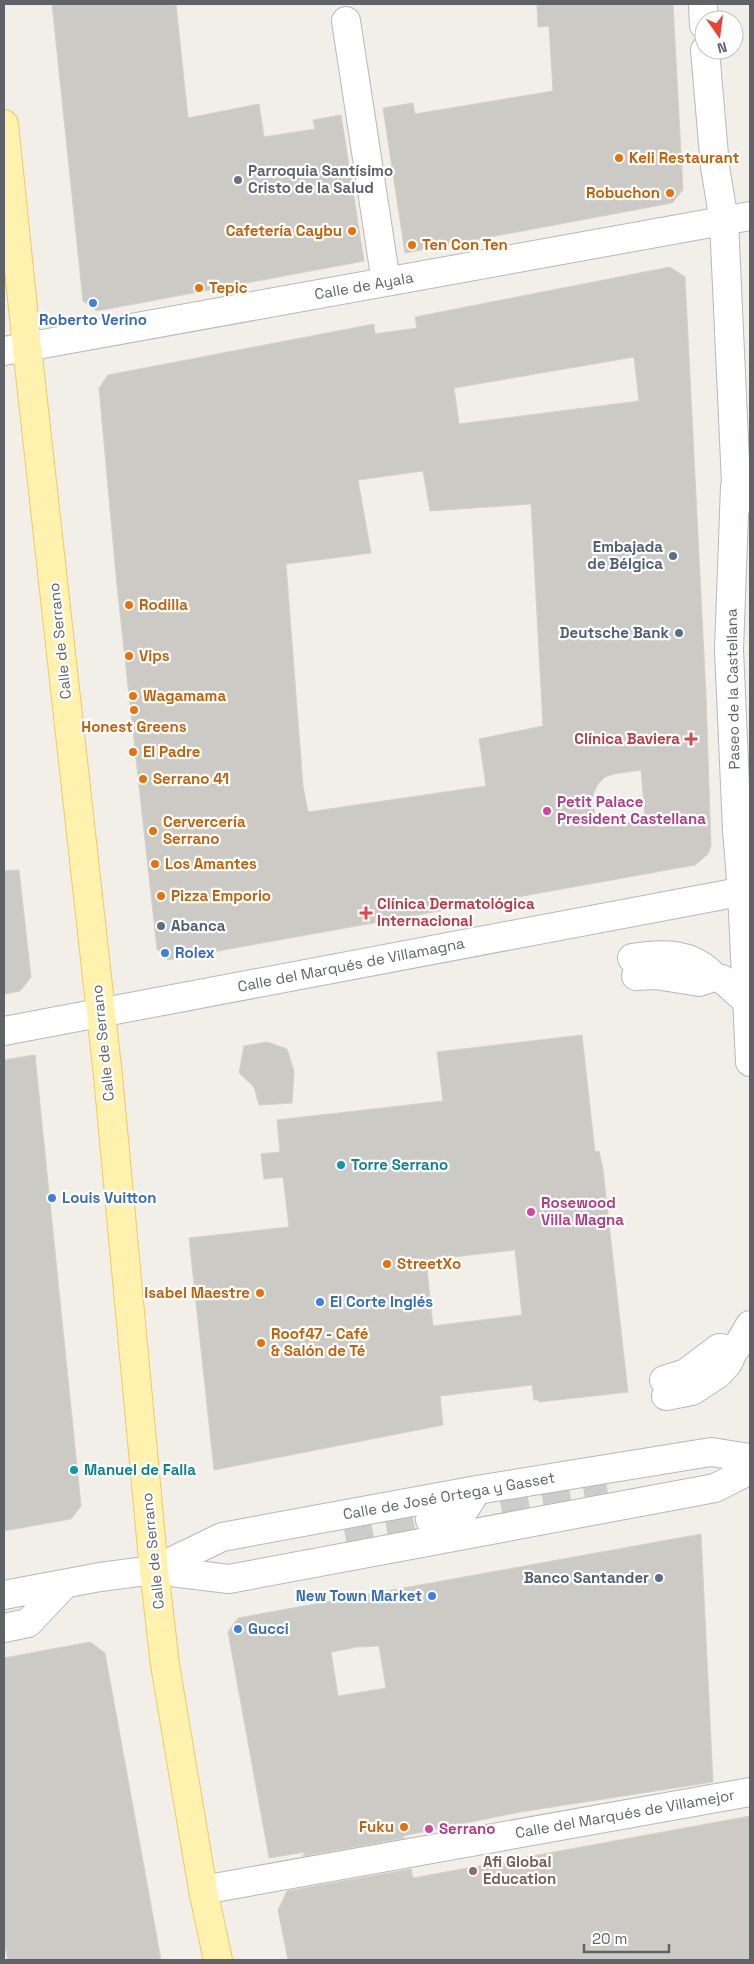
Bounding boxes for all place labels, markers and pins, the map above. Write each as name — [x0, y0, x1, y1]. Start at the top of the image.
place label: Keli Restaurant — [629, 148, 739, 167]
marker: Keli Restaurant — [613, 152, 625, 164]
place label: Parroquia Santísimo Cristo de la Salud — [248, 161, 393, 197]
marker: Parroquia Santísimo Cristo de la Salud — [232, 174, 244, 186]
place label: Robuchon — [586, 183, 660, 202]
marker: Robuchon — [664, 187, 676, 199]
place label: Cafetería Caybu — [226, 221, 342, 240]
marker: Cafetería Caybu — [346, 225, 358, 237]
place label: Ten Con Ten — [422, 235, 508, 254]
marker: Ten Con Ten — [406, 239, 418, 251]
place label: Tepic — [209, 278, 248, 297]
marker: Tepic — [193, 282, 205, 294]
marker: Roberto Verino — [87, 297, 99, 309]
place label: Roberto Verino — [39, 310, 147, 329]
place label: Embajada de Bélgica — [587, 537, 663, 573]
marker: Embajada de Bélgica — [667, 550, 679, 562]
place label: Rodilla — [139, 595, 188, 614]
marker: Rodilla — [123, 599, 135, 611]
place label: Deutsche Bank — [560, 623, 670, 642]
marker: Deutsche Bank — [673, 627, 685, 639]
place label: Vips — [139, 646, 170, 665]
marker: Vips — [123, 650, 135, 662]
place label: Wagamama — [143, 686, 226, 705]
marker: Wagamama — [127, 690, 139, 702]
marker: Honest Greens — [128, 704, 140, 716]
place label: Honest Greens — [81, 717, 187, 736]
place label: Clínica Baviera — [574, 729, 680, 748]
marker: Clínica Baviera — [684, 732, 698, 746]
place label: El Padre — [143, 742, 201, 761]
marker: El Padre — [127, 746, 139, 758]
place label: Serrano 41 — [153, 769, 229, 788]
marker: Serrano 41 — [137, 773, 149, 785]
place label: Petit Palace President Castellana — [557, 792, 706, 828]
marker: Petit Palace President Castellana — [541, 805, 553, 817]
place label: Cervercería Serrano — [163, 812, 246, 848]
marker: Cervercería Serrano — [147, 825, 159, 837]
place label: Los Amantes — [165, 854, 257, 873]
marker: Los Amantes — [149, 858, 161, 870]
place label: Pizza Emporio — [171, 886, 271, 905]
marker: Pizza Emporio — [155, 890, 167, 902]
place label: Clínica Dermatológica Internacional — [377, 894, 535, 930]
marker: Clínica Dermatológica Internacional — [359, 906, 373, 920]
place label: Abanca — [171, 916, 226, 935]
marker: Abanca — [155, 920, 167, 932]
place label: Rolex — [175, 943, 215, 962]
marker: Rolex — [159, 947, 171, 959]
place label: Torre Serrano — [351, 1155, 448, 1174]
marker: Torre Serrano — [335, 1159, 347, 1171]
place label: Louis Vuitton — [62, 1188, 157, 1207]
marker: Louis Vuitton — [46, 1192, 58, 1204]
place label: Rosewood Villa Magna — [541, 1193, 624, 1229]
marker: Rosewood Villa Magna — [525, 1206, 537, 1218]
place label: StreetXo — [397, 1254, 461, 1273]
marker: StreetXo — [381, 1258, 393, 1270]
place label: Isabel Maestre — [144, 1283, 250, 1302]
marker: Isabel Maestre — [254, 1287, 266, 1299]
place label: El Corte Inglés — [330, 1292, 433, 1311]
marker: El Corte Inglés — [314, 1296, 326, 1308]
place label: Roof47 - Café & Salón de Té — [271, 1324, 369, 1360]
marker: Roof47 - Café & Salón de Té — [255, 1337, 267, 1349]
place label: Manuel de Falla — [84, 1460, 196, 1479]
marker: Manuel de Falla — [68, 1464, 80, 1476]
place label: Banco Santander — [524, 1568, 649, 1587]
marker: Banco Santander — [653, 1572, 665, 1584]
place label: New Town Market — [296, 1586, 422, 1605]
marker: New Town Market — [426, 1590, 438, 1602]
place label: Gucci — [248, 1619, 289, 1638]
marker: Gucci — [232, 1623, 244, 1635]
place label: Fuku — [359, 1817, 394, 1836]
place label: Serrano — [439, 1819, 496, 1838]
marker: Fuku — [398, 1821, 410, 1833]
marker: Serrano — [423, 1823, 435, 1835]
place label: Afi Global Education — [483, 1852, 556, 1888]
marker: Afi Global Education — [467, 1865, 479, 1877]

